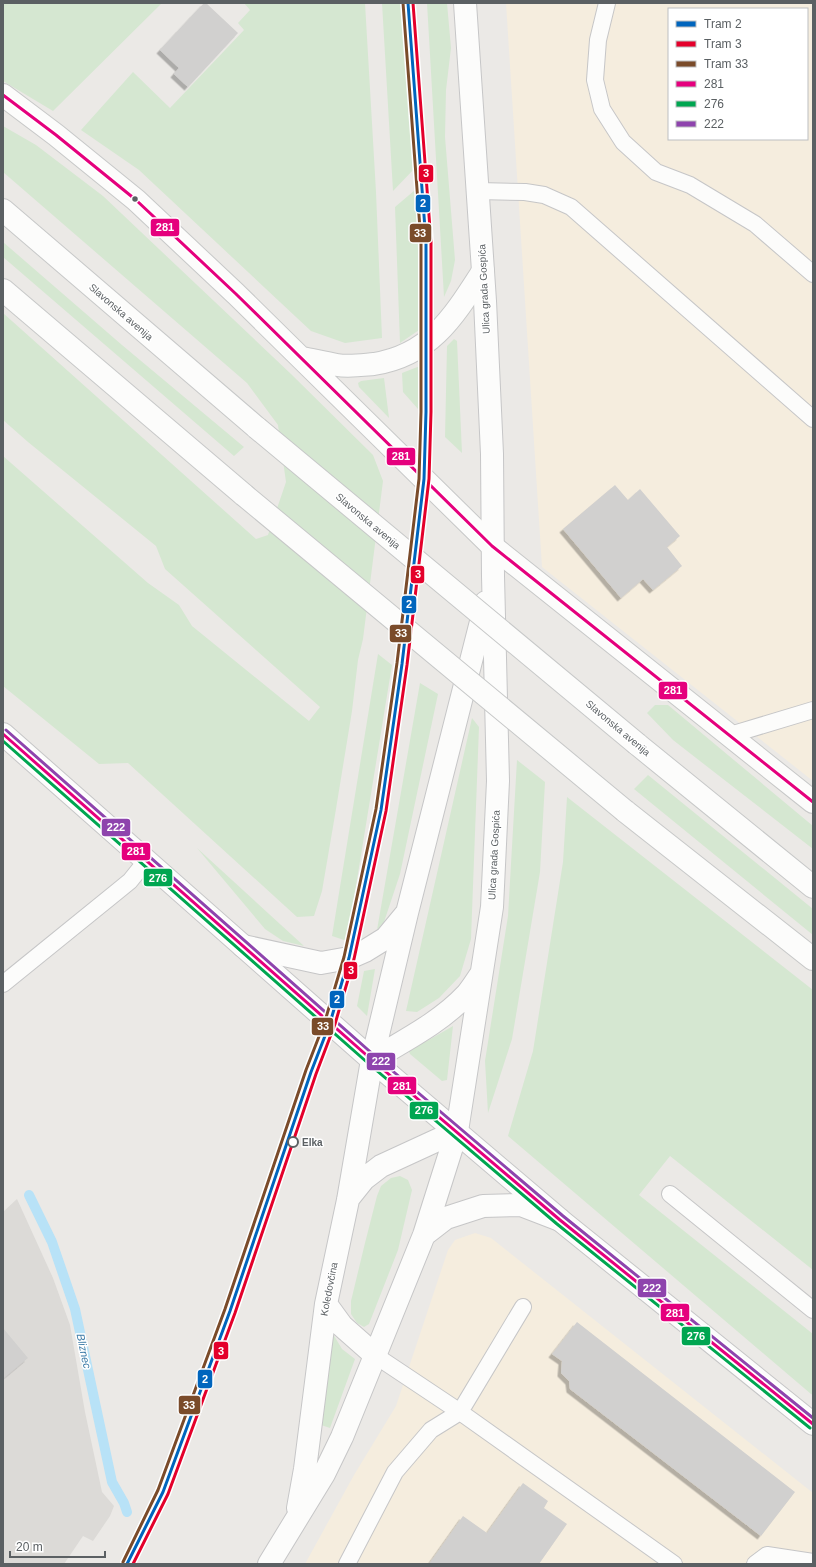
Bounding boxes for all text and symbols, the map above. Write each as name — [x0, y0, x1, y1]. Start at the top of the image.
legend — [668, 8, 808, 140]
text: Tram 2 — [704, 17, 742, 31]
text: Tram 3 — [704, 37, 742, 51]
text: Tram 33 — [704, 57, 749, 71]
text: 281 — [704, 77, 724, 91]
text: 276 — [704, 97, 724, 111]
text: 222 — [704, 117, 724, 131]
line badge: 3 — [418, 164, 434, 183]
text: 3 — [423, 167, 429, 179]
unlabelled marker — [130, 194, 140, 204]
line badge: 2 — [415, 194, 431, 213]
text: 2 — [420, 197, 426, 209]
line badge: 281 — [150, 218, 180, 237]
text: 281 — [156, 221, 174, 233]
line badge: 33 — [409, 223, 432, 243]
text: 33 — [414, 227, 426, 239]
street label: Ulica grada Gospića — [476, 243, 492, 334]
street label: Slavonska avenija — [87, 281, 155, 343]
line badge: 281 — [386, 447, 416, 466]
text: 281 — [392, 450, 410, 462]
street label: Slavonska avenija — [334, 491, 403, 551]
line badge: 3 — [410, 565, 425, 584]
text: 3 — [415, 568, 421, 580]
line badge: 2 — [401, 595, 417, 614]
text: 2 — [406, 598, 412, 610]
line badge: 33 — [389, 624, 412, 643]
text: 33 — [395, 627, 407, 639]
line badge: 281 — [658, 681, 688, 700]
text: 281 — [664, 684, 682, 696]
street label: Slavonska avenija — [584, 698, 653, 758]
street label: Ulica grada Gospića — [486, 809, 502, 900]
line badge: 222 — [101, 818, 131, 837]
text: 222 — [107, 821, 125, 833]
line badge: 281 — [121, 842, 151, 861]
text: 281 — [127, 845, 145, 857]
line badge: 276 — [143, 868, 173, 887]
text: 276 — [149, 872, 167, 884]
line badge: 3 — [343, 961, 358, 980]
text: 3 — [348, 964, 354, 976]
line badge: 2 — [329, 990, 345, 1009]
text: 2 — [334, 993, 340, 1005]
line badge: 33 — [311, 1017, 334, 1036]
text: 33 — [317, 1020, 329, 1032]
line badge: 222 — [366, 1052, 396, 1071]
text: 222 — [372, 1055, 390, 1067]
line badge: 281 — [387, 1076, 417, 1095]
text: 281 — [393, 1080, 411, 1092]
line badge: 276 — [409, 1101, 439, 1120]
text: 276 — [415, 1104, 433, 1116]
marker: Elka — [287, 1136, 299, 1148]
place label: Elka — [302, 1137, 323, 1148]
street label: Koledovčina — [318, 1261, 340, 1317]
line badge: 222 — [637, 1278, 667, 1298]
text: 222 — [643, 1282, 661, 1294]
line badge: 281 — [660, 1303, 690, 1322]
text: 281 — [666, 1307, 684, 1319]
line badge: 276 — [681, 1326, 711, 1346]
text: 276 — [687, 1330, 705, 1342]
water label: Bliznec — [74, 1332, 94, 1370]
line badge: 3 — [213, 1341, 229, 1360]
text: 3 — [218, 1345, 224, 1357]
line badge: 2 — [197, 1369, 213, 1389]
text: 2 — [202, 1373, 208, 1385]
line badge: 33 — [178, 1395, 201, 1415]
text: 33 — [183, 1399, 195, 1411]
scale bar — [10, 1533, 105, 1559]
text: 20 m — [16, 1540, 43, 1554]

